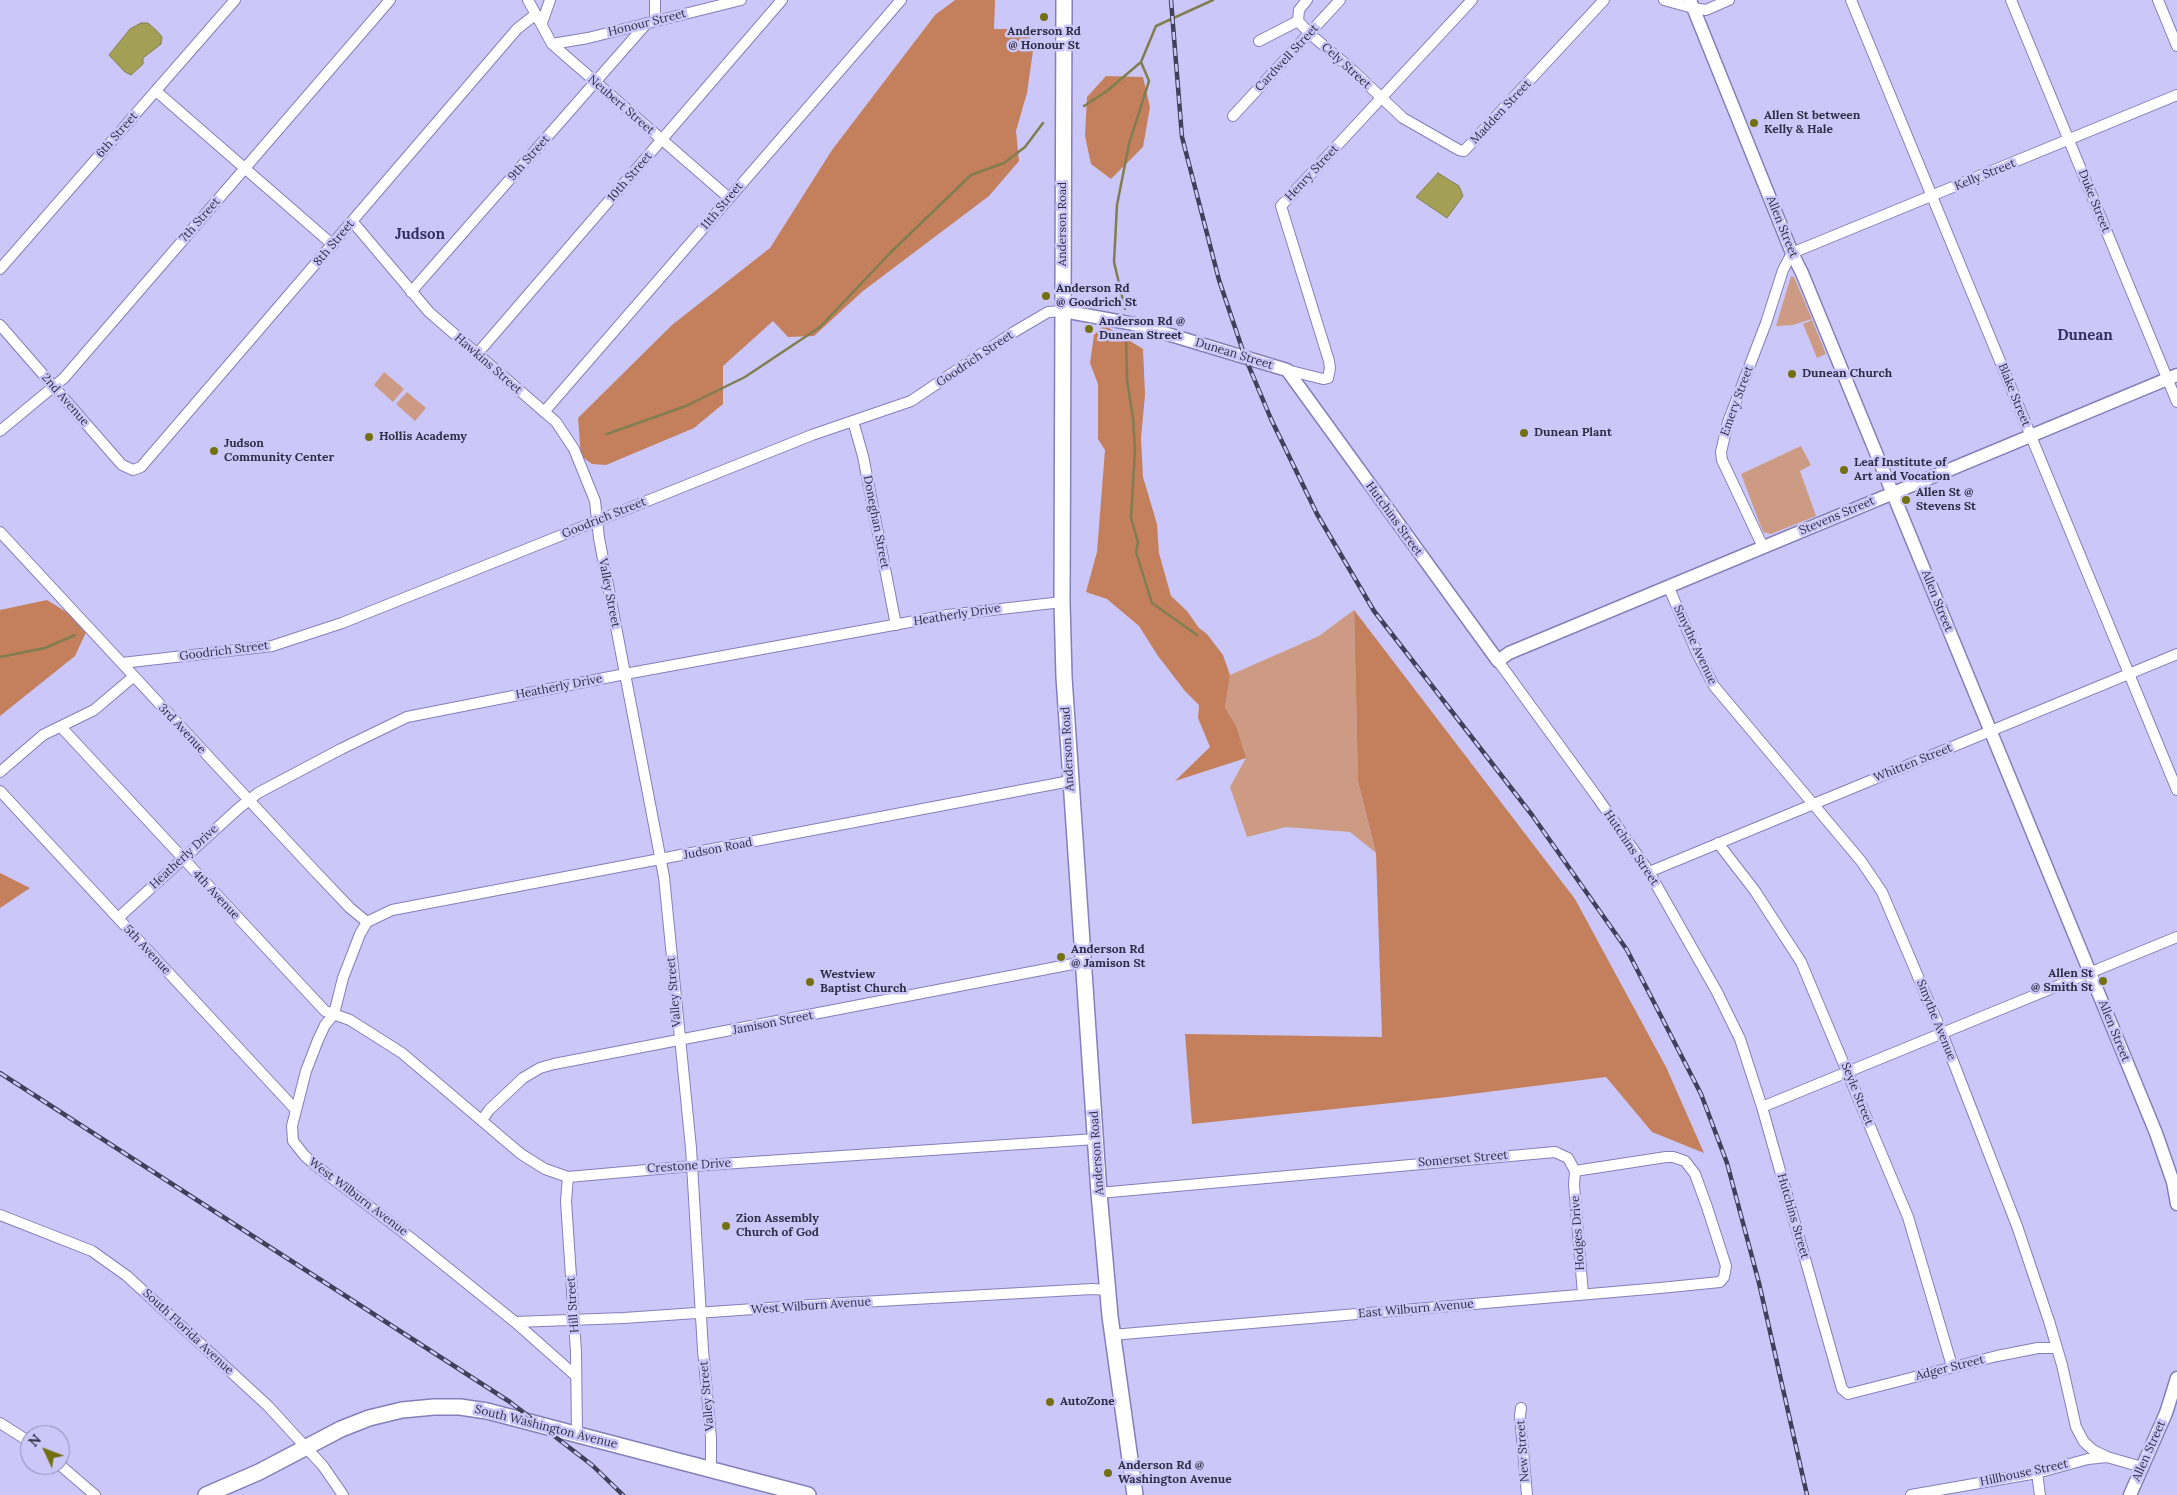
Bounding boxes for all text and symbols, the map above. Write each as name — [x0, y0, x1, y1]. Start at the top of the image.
street label: Honour Street — [606, 6, 688, 40]
marker: Anderson Rd @ Honour St — [1038, 11, 1050, 23]
street label: Cardwell Street — [1252, 21, 1322, 95]
place label: Anderson Rd @ Honour St — [1007, 25, 1081, 53]
street label: Cely Street — [1318, 40, 1374, 92]
street label: Neubert Street — [585, 72, 657, 138]
street label: Madden Street — [1468, 77, 1534, 147]
street label: 6th Street — [93, 109, 141, 161]
place label: Allen St between Kelly & Hale — [1764, 109, 1860, 137]
marker: Allen St between Kelly & Hale — [1748, 117, 1760, 129]
street label: 9th Street — [505, 132, 553, 184]
street label: Henry Street — [1282, 142, 1342, 204]
street label: 10th Street — [605, 149, 655, 205]
street label: Kelly Street — [1952, 156, 2018, 194]
street label: Duke Street — [2075, 168, 2113, 234]
street label: 11th Street — [698, 179, 746, 233]
street label: Anderson Road — [1056, 182, 1070, 266]
street label: Allen Street — [1763, 194, 1801, 260]
street label: 7th Street — [177, 195, 223, 245]
street label: 8th Street — [311, 217, 357, 269]
district label: Judson — [395, 226, 445, 244]
place label: Anderson Rd @ Goodrich St — [1056, 282, 1137, 310]
marker: Anderson Rd @ Goodrich St — [1040, 290, 1052, 302]
place label: Anderson Rd @ Dunean Street — [1099, 315, 1185, 343]
marker: Anderson Rd @ Dunean Street — [1083, 323, 1095, 335]
district label: Dunean — [2057, 327, 2113, 345]
street label: Goodrich Street — [934, 328, 1016, 390]
street label: Hawkins Street — [451, 331, 525, 397]
street label: Dunean Street — [1193, 335, 1275, 373]
street label: Blake Street — [1995, 361, 2033, 429]
street label: Emery Street — [1718, 364, 1756, 438]
place label: Dunean Church — [1802, 367, 1892, 381]
marker: Dunean Church — [1786, 368, 1798, 380]
street label: 2nd Avenue — [38, 371, 92, 429]
place label: Dunean Plant — [1534, 426, 1612, 440]
marker: Dunean Plant — [1518, 427, 1530, 439]
place label: Hollis Academy — [379, 430, 467, 444]
marker: Hollis Academy — [363, 431, 375, 443]
place label: Judson Community Center — [224, 437, 334, 465]
marker: Judson Community Center — [208, 445, 220, 457]
place label: Leaf Institute of Art and Vocation — [1854, 456, 1950, 484]
marker: Leaf Institute of Art and Vocation — [1838, 464, 1850, 476]
street label: Doneghan Street — [860, 474, 892, 570]
street label: Hutchins Street — [1362, 479, 1426, 559]
place label: Allen St @ Stevens St — [1916, 486, 1976, 514]
street label: Stevens Street — [1797, 494, 1877, 538]
marker: Allen St @ Stevens St — [1900, 494, 1912, 506]
street label: Goodrich Street — [560, 495, 648, 541]
street label: Valley Street — [595, 557, 623, 629]
street label: Allen Street — [1918, 568, 1956, 634]
street label: Heatherly Drive — [912, 601, 1002, 629]
street label: Smythe Avenue — [1670, 603, 1720, 687]
street label: Goodrich Street — [179, 638, 269, 664]
street label: Heatherly Drive — [514, 672, 604, 702]
street label: 3rd Avenue — [155, 701, 209, 757]
street label: Anderson Road — [1059, 706, 1077, 792]
street label: Whitten Street — [1872, 741, 1954, 785]
street label: Hutchins Street — [1600, 808, 1662, 888]
street label: Heatherly Drive — [147, 822, 221, 892]
street label: Judson Road — [682, 835, 754, 863]
street label: 4th Avenue — [190, 867, 242, 923]
street label: 5th Avenue — [121, 922, 173, 978]
place label: Anderson Rd @ Jamison St — [1071, 943, 1145, 971]
marker: Anderson Rd @ Jamison St — [1055, 951, 1067, 963]
street label: Valley Street — [664, 956, 684, 1028]
place label: Allen St @ Smith St — [2031, 967, 2093, 995]
place label: Westview Baptist Church — [820, 968, 907, 996]
marker: Allen St @ Smith St — [2097, 975, 2109, 987]
marker: Westview Baptist Church — [804, 976, 816, 988]
street label: Smythe Avenue — [1913, 977, 1959, 1063]
street label: Allen Street — [2095, 998, 2133, 1064]
street label: Jamison Street — [732, 1008, 814, 1038]
street label: Seyle Street — [1838, 1060, 1876, 1128]
street label: Anderson Road — [1087, 1110, 1107, 1196]
street label: Somerset Street — [1418, 1148, 1508, 1170]
street label: West Wilburn Avenue — [306, 1155, 410, 1239]
street label: Crestone Drive — [647, 1156, 731, 1176]
street label: Hutchins Street — [1774, 1172, 1812, 1260]
street label: Hodges Drive — [1568, 1195, 1588, 1271]
place label: Zion Assembly Church of God — [736, 1212, 819, 1240]
marker: Zion Assembly Church of God — [720, 1220, 732, 1232]
street label: Hill Street — [564, 1276, 582, 1334]
street label: South Florida Avenue — [140, 1286, 236, 1378]
street label: West Wilburn Avenue — [751, 1295, 871, 1317]
street label: East Wilburn Avenue — [1358, 1297, 1474, 1321]
street label: Adger Street — [1914, 1353, 1986, 1383]
street label: Valley Street — [697, 1360, 717, 1432]
place label: AutoZone — [1060, 1395, 1115, 1409]
marker: AutoZone — [1044, 1396, 1056, 1408]
street label: South Washington Avenue — [473, 1402, 619, 1452]
street label: Allen Street — [2129, 1418, 2169, 1484]
street label: New Street — [1514, 1419, 1532, 1483]
north arrow — [20, 1425, 70, 1475]
text: N — [24, 1430, 45, 1451]
street label: Hillhouse Street — [1979, 1457, 2069, 1489]
place label: Anderson Rd @ Washington Avenue — [1118, 1459, 1232, 1487]
marker: Anderson Rd @ Washington Avenue — [1102, 1467, 1114, 1479]

